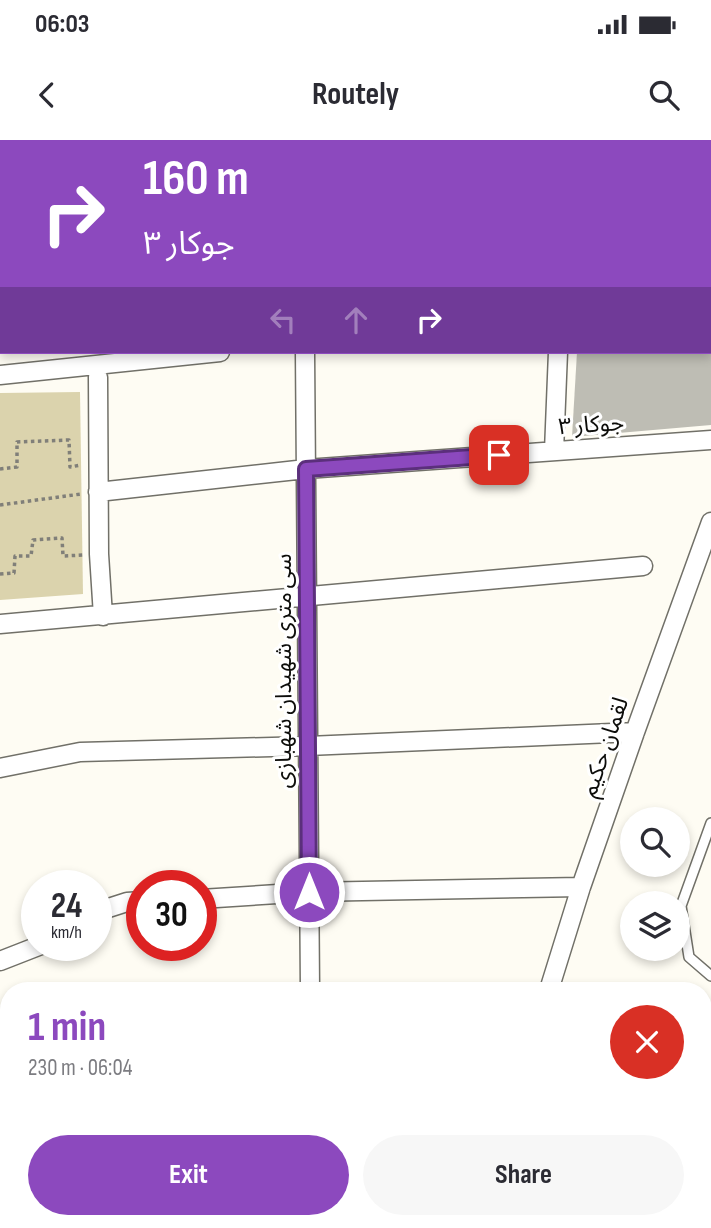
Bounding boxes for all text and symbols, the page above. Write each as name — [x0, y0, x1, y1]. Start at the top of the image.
text: 06:03 — [35, 9, 89, 40]
text: Routely — [312, 75, 399, 114]
icon: back — [28, 76, 66, 114]
icon: search — [645, 76, 683, 114]
text: 160 m — [143, 150, 249, 209]
icon: right — [28, 168, 119, 259]
text: جوکار ۳ — [143, 225, 235, 264]
icon: left — [264, 301, 302, 339]
icon: ahead — [337, 301, 375, 339]
icon: right — [410, 301, 448, 339]
street label: جوکار ۳ — [557, 409, 625, 441]
pin — [469, 425, 529, 485]
icon: arrive — [480, 436, 518, 474]
street label: سی متری شهیدان شهبازی — [270, 553, 298, 789]
street label: لقمان حکیم — [575, 694, 637, 801]
map controls — [620, 807, 690, 961]
button: search — [620, 807, 690, 877]
position arrow — [272, 855, 346, 929]
speed limit sign: 30 — [126, 870, 217, 961]
text: 24 — [51, 885, 82, 928]
button: layers — [620, 891, 690, 961]
text: km/h — [51, 922, 82, 943]
text: 1 min — [28, 1002, 106, 1053]
button: close — [610, 1005, 684, 1079]
text: 230 m · 06:04 — [28, 1054, 132, 1082]
button: Exit — [28, 1135, 349, 1215]
button: Share — [363, 1135, 684, 1215]

